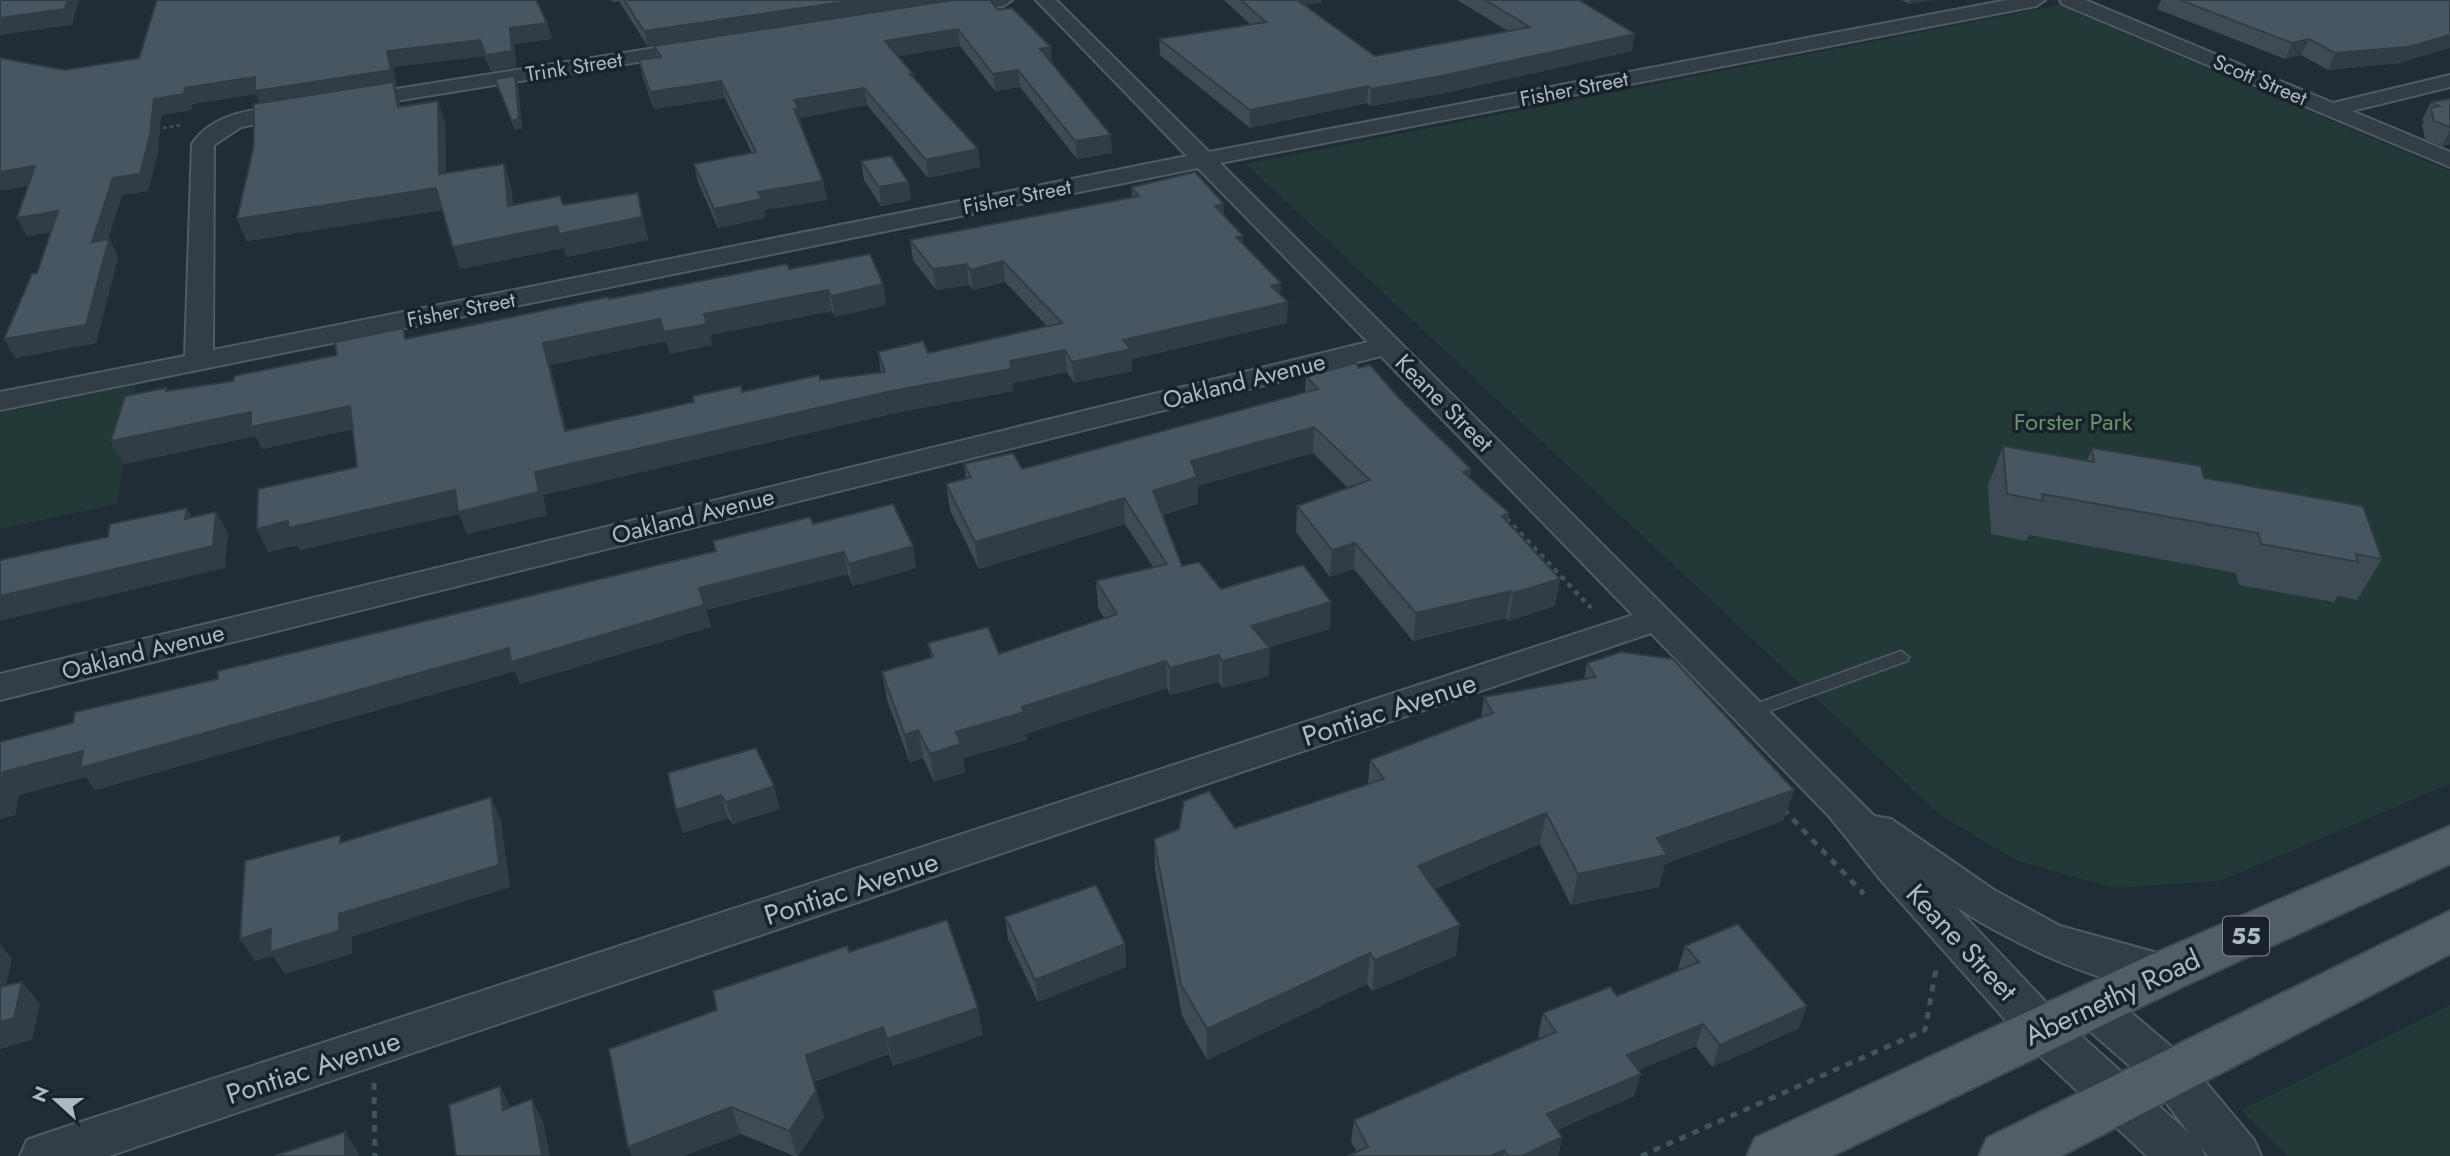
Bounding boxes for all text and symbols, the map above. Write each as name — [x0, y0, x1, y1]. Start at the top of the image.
street label: Trink Street — [524, 45, 624, 89]
street label: Scott Street — [2208, 47, 2312, 113]
street label: Fisher Street — [1517, 64, 1631, 114]
street label: Fisher Street — [960, 172, 1074, 222]
street label: Fisher Street — [404, 285, 518, 335]
street label: Oakland Avenue — [1159, 343, 1329, 418]
street label: Keane Street — [1387, 346, 1502, 460]
park label: Forster Park — [2014, 404, 2133, 439]
street label: Oakland Avenue — [608, 478, 778, 553]
street label: Oakland Avenue — [58, 614, 228, 689]
street label: Pontiac Avenue — [1297, 662, 1482, 757]
street label: Pontiac Avenue — [759, 841, 944, 936]
street label: Keane Street — [1896, 875, 2027, 1010]
road number: 55 — [2223, 917, 2269, 956]
street label: Abernethy Road — [2017, 939, 2207, 1056]
street label: Pontiac Avenue — [221, 1020, 406, 1115]
north arrow — [21, 1065, 91, 1135]
text: N — [25, 1082, 56, 1106]

